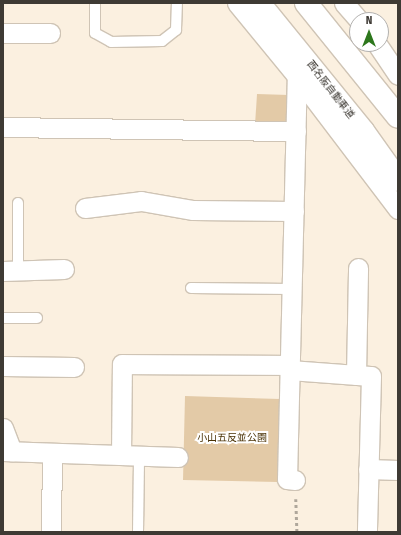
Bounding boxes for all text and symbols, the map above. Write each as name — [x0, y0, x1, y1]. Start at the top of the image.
north arrow — [349, 12, 389, 52]
text: N — [366, 14, 372, 27]
street label: 西名阪自動車道 — [304, 59, 356, 121]
park label: 小山五反並公園 — [197, 433, 267, 445]

